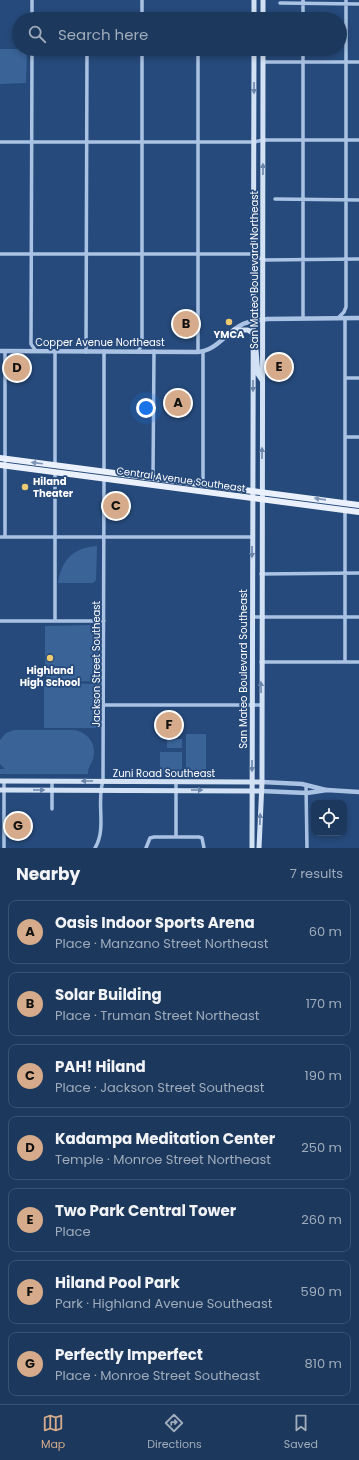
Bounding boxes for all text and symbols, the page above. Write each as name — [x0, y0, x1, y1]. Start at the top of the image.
search box — [12, 12, 347, 56]
icon: search — [26, 23, 48, 45]
text: Search here — [58, 24, 148, 45]
one-way arrow — [251, 82, 257, 95]
one-way arrow — [260, 162, 266, 175]
street label: San Mateo Boulevard Northeast — [247, 191, 262, 349]
pin: B — [173, 309, 199, 339]
marker: YMCA — [224, 317, 234, 327]
place label: YMCA — [214, 327, 245, 342]
street label: Copper Avenue Northeast — [35, 335, 165, 350]
pin: E — [266, 352, 292, 382]
pin: D — [4, 353, 30, 383]
one-way arrow — [250, 380, 256, 393]
pin: A — [165, 388, 191, 418]
your location — [136, 398, 156, 418]
one-way arrow — [259, 446, 265, 459]
one-way arrow — [31, 460, 43, 466]
street label: Central Avenue Southeast — [115, 463, 247, 496]
place label: Hiland Theater — [33, 474, 74, 501]
marker: Hiland Theater — [20, 482, 30, 492]
pin: C — [103, 491, 129, 521]
one-way arrow — [314, 496, 326, 502]
one-way arrow — [249, 546, 255, 559]
street label: San Mateo Boulevard Southeast — [236, 589, 251, 749]
street label: Jackson Street Southeast — [89, 600, 104, 727]
marker: Highland High School — [45, 653, 55, 663]
place label: Highland High School — [20, 663, 80, 690]
one-way arrow — [258, 680, 264, 693]
pin: F — [156, 710, 182, 740]
one-way arrow — [249, 760, 255, 773]
street label: Zuni Road Southeast — [113, 766, 216, 781]
one-way arrow — [80, 778, 93, 784]
one-way arrow — [33, 787, 46, 793]
one-way arrow — [191, 787, 204, 793]
map controls — [311, 800, 347, 836]
button: locate — [311, 800, 347, 836]
pin: G — [5, 811, 31, 841]
one-way arrow — [257, 812, 263, 825]
text: Nearby — [16, 862, 80, 886]
text: 7 results — [290, 864, 343, 883]
text: Oasis Indoor Sports Arena — [55, 912, 255, 933]
text: A — [25, 922, 35, 941]
text: 60 m — [309, 922, 342, 941]
text: Place · Manzano Street Northeast — [55, 934, 269, 953]
text: Solar Building — [55, 984, 162, 1005]
text: B — [26, 994, 34, 1013]
text: 170 m — [306, 994, 342, 1013]
text: Place · Truman Street Northeast — [55, 1006, 260, 1025]
text: PAH! Hiland — [55, 1056, 146, 1077]
text: C — [25, 1066, 35, 1085]
text: 190 m — [305, 1066, 342, 1085]
text: Place · Jackson Street Southeast — [55, 1078, 265, 1097]
text: Kadampa Meditation Center — [55, 1128, 275, 1149]
text: D — [25, 1138, 35, 1157]
text: 250 m — [301, 1138, 342, 1157]
text: Temple · Monroe Street Northeast — [55, 1150, 271, 1169]
text: Two Park Central Tower — [55, 1200, 236, 1221]
text: E — [26, 1210, 34, 1229]
text: 260 m — [301, 1210, 342, 1229]
text: Place — [55, 1222, 90, 1241]
text: Hiland Pool Park — [55, 1272, 180, 1293]
text: F — [26, 1282, 34, 1301]
text: 590 m — [301, 1282, 342, 1301]
text: Park · Highland Avenue Southeast — [55, 1294, 272, 1313]
text: Perfectly Imperfect — [55, 1344, 203, 1365]
text: G — [25, 1354, 35, 1373]
text: 810 m — [305, 1354, 342, 1373]
text: Place · Monroe Street Southeast — [55, 1366, 260, 1385]
tab: Map — [41, 1412, 65, 1453]
tab: Directions — [147, 1412, 202, 1453]
tab: Saved — [284, 1412, 318, 1453]

